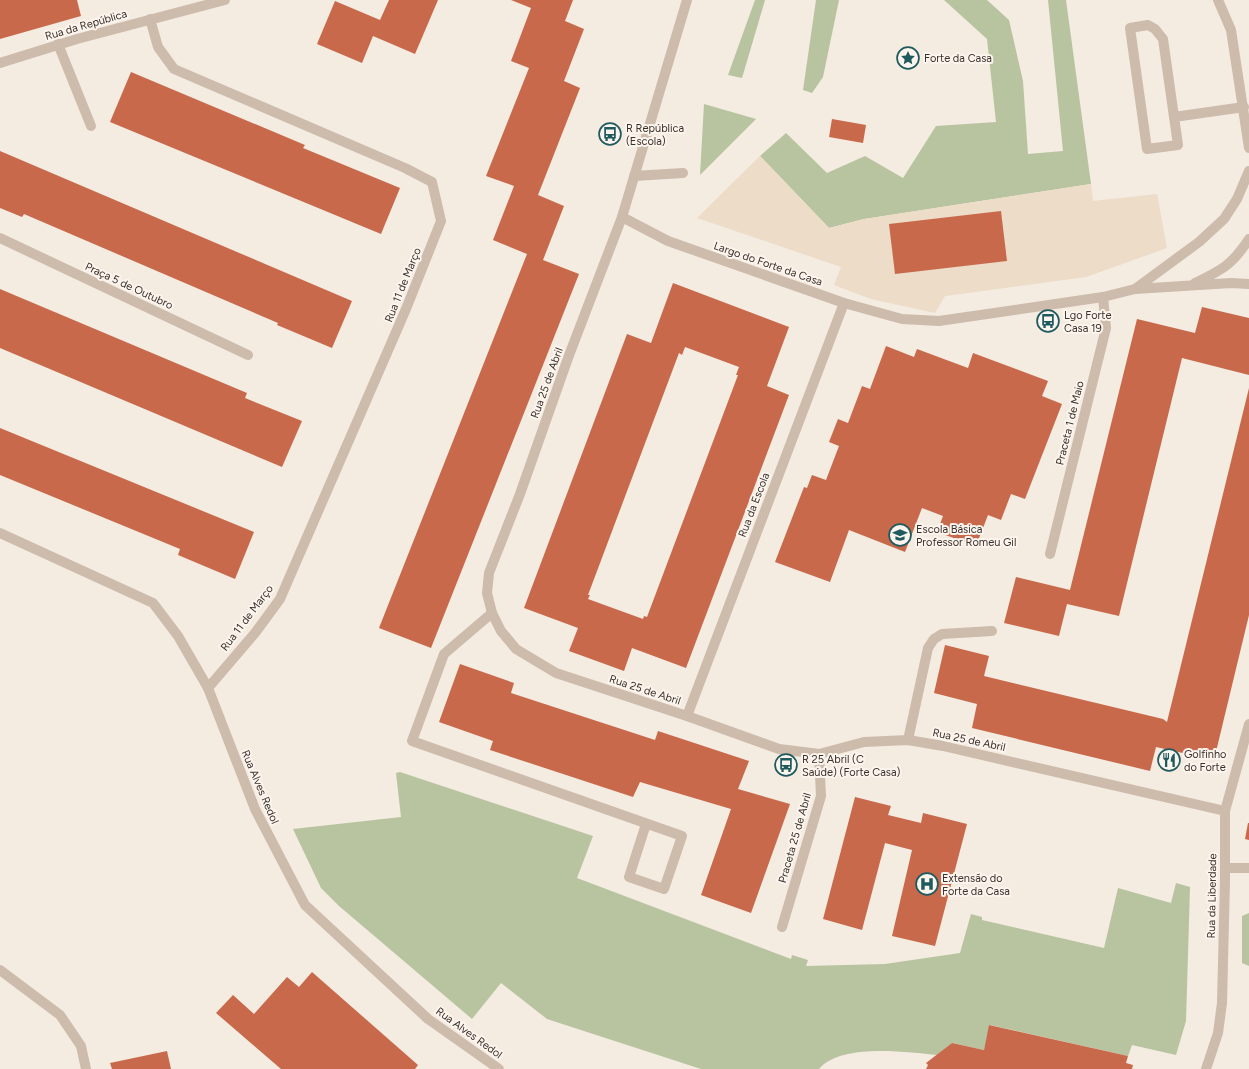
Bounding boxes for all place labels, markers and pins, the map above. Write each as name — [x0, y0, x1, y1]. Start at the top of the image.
place icon: Forte da Casa — [895, 45, 921, 71]
place label: Forte da Casa — [924, 52, 992, 65]
bus stop icon: R República (Escola) — [597, 121, 623, 147]
place label: R República (Escola) — [626, 122, 684, 148]
bus stop icon: Lgo Forte Casa 19 — [1035, 308, 1061, 334]
place label: Lgo Forte Casa 19 — [1064, 309, 1111, 335]
school or university icon: Escola Básica Professor Romeu Gil — [887, 522, 913, 548]
place label: Escola Básica Professor Romeu Gil — [916, 523, 1016, 549]
restaurant icon: Golfinho do Forte — [1156, 747, 1182, 773]
place label: Golfinho do Forte — [1184, 748, 1226, 774]
bus stop icon: R 25 Abril (C Saúde) (Forte Casa) — [773, 752, 799, 778]
place label: R 25 Abril (C Saúde) (Forte Casa) — [802, 753, 901, 779]
hospital icon: Extensão do Forte da Casa — [914, 871, 940, 897]
place label: Extensão do Forte da Casa — [942, 872, 1010, 898]

